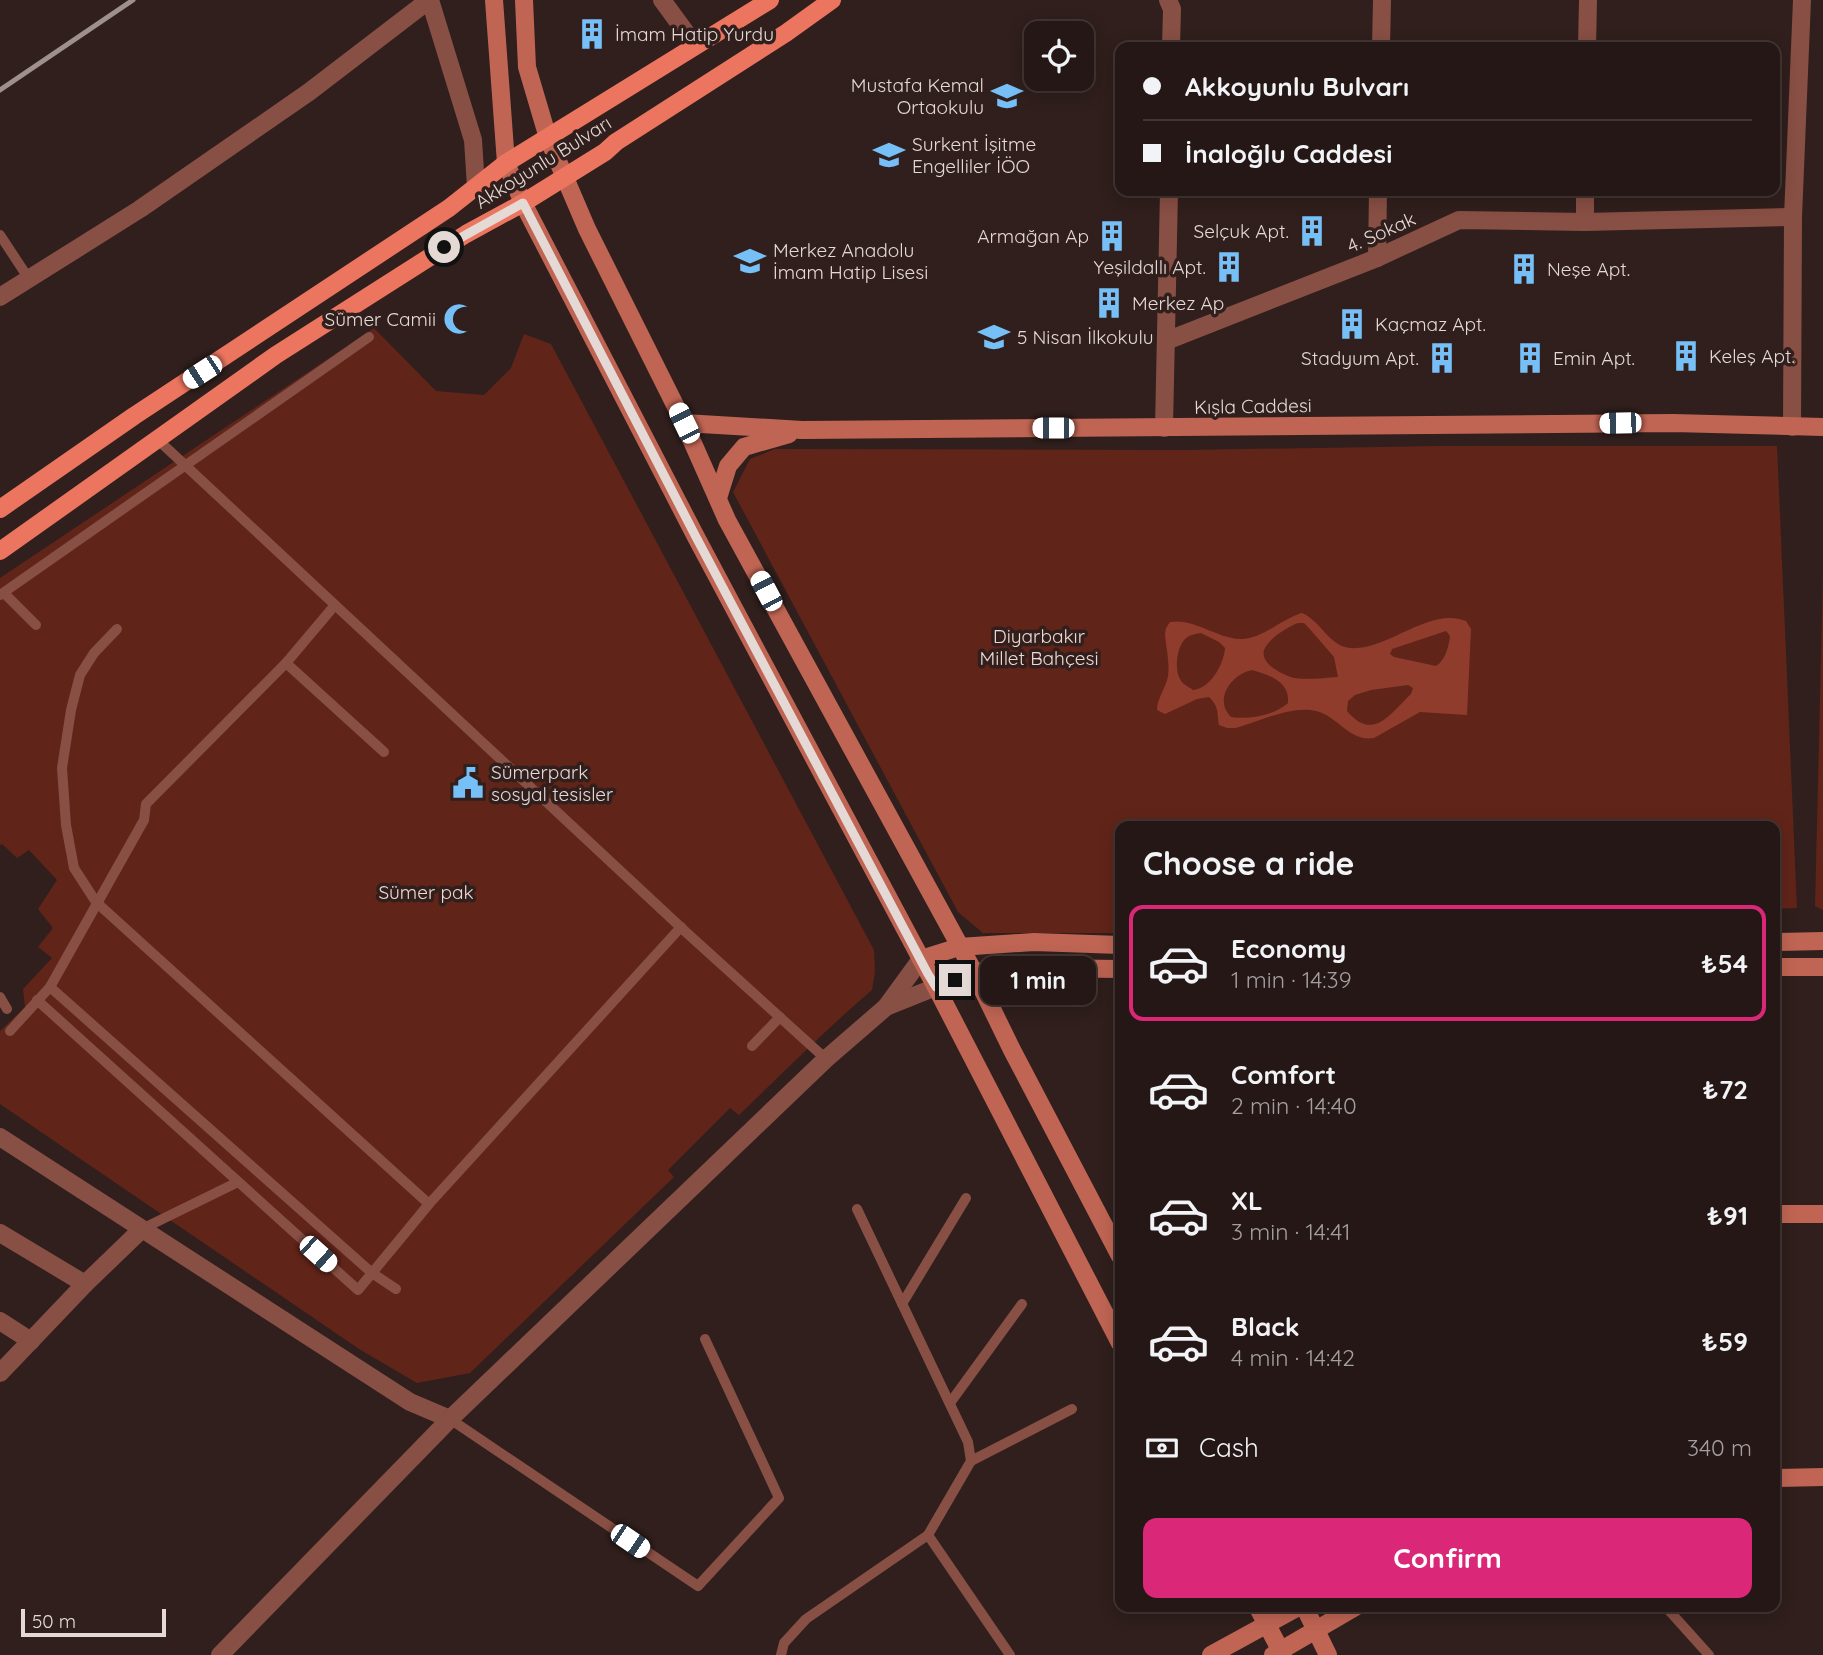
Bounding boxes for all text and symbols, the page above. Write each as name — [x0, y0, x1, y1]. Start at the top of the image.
building icon: İmam Hatip Yurdu — [575, 17, 609, 51]
map controls — [1024, 21, 1094, 91]
button: locate — [1024, 21, 1094, 91]
place label: İmam Hatip Yurdu — [615, 22, 774, 46]
text: Akkoyunlu Bulvarı — [1185, 70, 1409, 103]
place label: Mustafa Kemal Ortaokulu — [851, 73, 984, 119]
school or university icon: Mustafa Kemal Ortaokulu — [990, 79, 1024, 113]
street label: Akkoyunlu Bulvarı — [470, 110, 616, 214]
place label: Surkent İşitme Engelliler İÖO — [912, 132, 1036, 178]
text: İnaloğlu Caddesi — [1185, 137, 1392, 170]
school or university icon: Surkent İşitme Engelliler İÖO — [872, 138, 906, 172]
street label: 4. Sokak — [1343, 206, 1419, 258]
building icon: Selçuk Apt. — [1295, 214, 1329, 248]
building icon: Armağan Ap — [1095, 219, 1129, 253]
place label: Selçuk Apt. — [1194, 219, 1289, 243]
place label: Armağan Ap — [977, 224, 1089, 248]
route start — [428, 231, 460, 263]
place label: Merkez Anadolu İmam Hatip Lisesi — [773, 238, 928, 284]
school or university icon: Merkez Anadolu İmam Hatip Lisesi — [733, 244, 767, 278]
building icon: Yeşildallı Apt. — [1212, 250, 1246, 284]
building icon: Neşe Apt. — [1507, 252, 1541, 286]
place label: Yeşildallı Apt. — [1094, 255, 1206, 279]
place label: Neşe Apt. — [1547, 257, 1630, 281]
building icon: Merkez Ap — [1092, 286, 1126, 320]
place label: Merkez Ap — [1132, 291, 1224, 315]
mosque icon: Sümer Camii — [442, 302, 476, 336]
place label: Sümer Camii — [325, 307, 436, 331]
building icon: Kaçmaz Apt. — [1335, 307, 1369, 341]
place label: Kaçmaz Apt. — [1375, 312, 1486, 336]
school or university icon: 5 Nisan İlkokulu — [977, 320, 1011, 354]
place label: 5 Nisan İlkokulu — [1017, 325, 1154, 349]
building icon: Keleş Apt. — [1669, 339, 1703, 373]
building icon: Stadyum Apt. — [1425, 341, 1459, 375]
building icon: Emin Apt. — [1513, 341, 1547, 375]
place label: Keleş Apt. — [1709, 344, 1795, 368]
place label: Stadyum Apt. — [1301, 346, 1419, 370]
place label: Emin Apt. — [1553, 346, 1635, 370]
car — [179, 352, 226, 392]
street label: Kışla Caddesi — [1194, 393, 1312, 419]
car — [666, 400, 703, 446]
car — [1599, 412, 1642, 434]
car — [1033, 418, 1075, 439]
car — [747, 568, 786, 614]
park label: Diyarbakır Millet Bahçesi — [980, 624, 1098, 670]
place label: Sümerpark sosyal tesisler — [491, 760, 614, 806]
public building icon: Sümerpark sosyal tesisler — [451, 766, 485, 800]
text: Choose a ride — [1143, 843, 1355, 883]
park label: Sümer pak — [378, 880, 474, 904]
icon: car — [1147, 932, 1210, 995]
text: Economy — [1231, 932, 1346, 965]
text: ₺54 — [1701, 947, 1748, 980]
callout: 1 min — [979, 956, 1095, 1004]
route end — [939, 964, 971, 996]
text: 1 min · 14:39 — [1231, 965, 1352, 994]
text: 1 min — [1010, 966, 1066, 995]
icon: car — [1147, 1058, 1210, 1121]
text: Comfort — [1231, 1058, 1336, 1091]
text: ₺72 — [1702, 1073, 1748, 1106]
text: 2 min · 14:40 — [1231, 1091, 1357, 1120]
icon: car — [1147, 1184, 1210, 1247]
text: XL — [1231, 1184, 1263, 1217]
text: ₺91 — [1707, 1199, 1748, 1232]
text: 3 min · 14:41 — [1231, 1217, 1351, 1246]
car — [296, 1232, 341, 1276]
icon: car — [1147, 1310, 1210, 1373]
text: Black — [1231, 1310, 1300, 1343]
text: ₺59 — [1702, 1325, 1748, 1358]
text: 4 min · 14:42 — [1231, 1343, 1355, 1372]
icon: cash — [1143, 1429, 1181, 1467]
text: Cash — [1199, 1431, 1259, 1464]
text: 340 m — [1687, 1433, 1752, 1462]
button: Confirm — [1143, 1518, 1752, 1598]
car — [607, 1521, 654, 1561]
scale bar — [21, 1606, 166, 1638]
text: 50 m — [32, 1609, 76, 1633]

